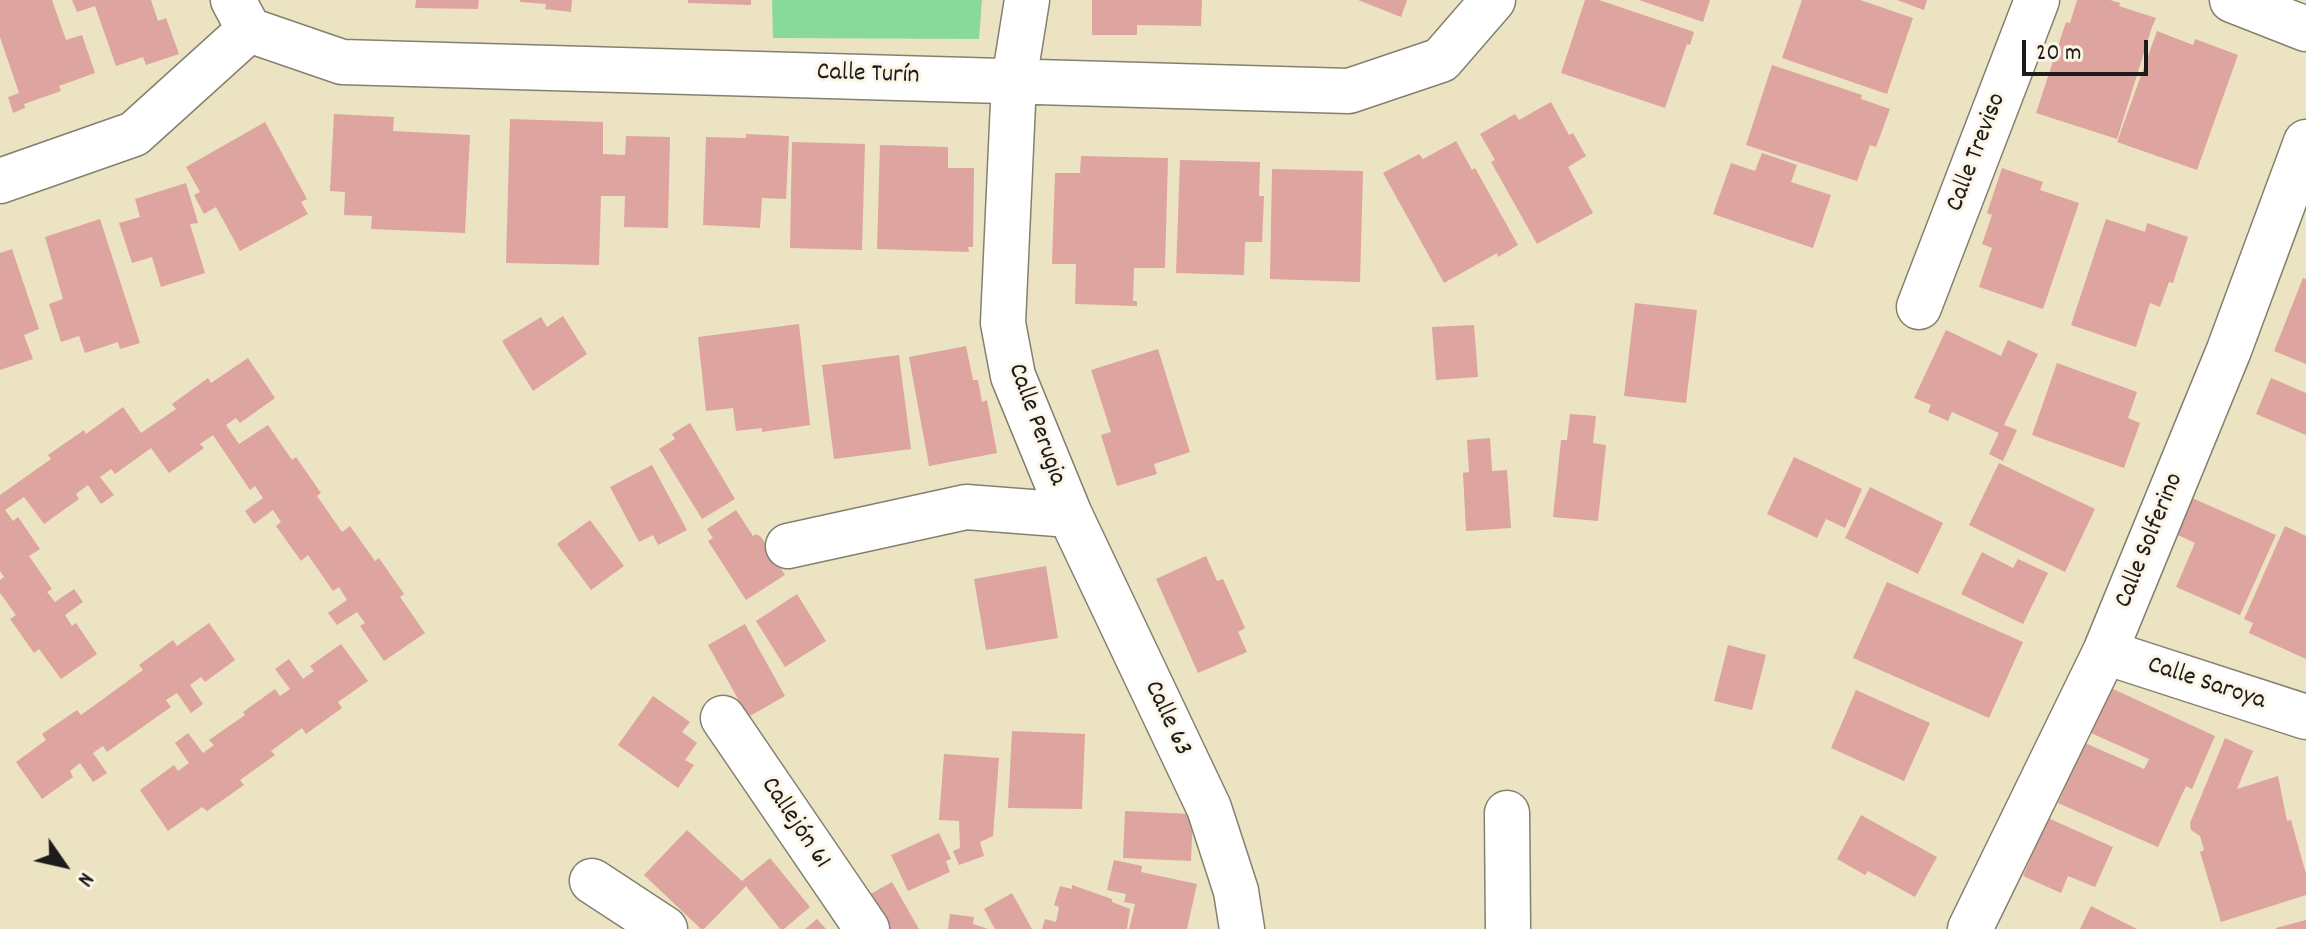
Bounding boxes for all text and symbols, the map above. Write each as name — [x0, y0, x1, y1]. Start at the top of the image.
scale bar — [2026, 24, 2152, 74]
text: 20 m — [2036, 37, 2082, 71]
street label: Calle Turín — [816, 59, 920, 93]
street label: Calle Treviso — [1941, 89, 2015, 217]
street label: Calle Perugia — [999, 360, 1071, 490]
street label: Calle Solferino — [2110, 469, 2192, 613]
street label: Calle Saroya — [2143, 651, 2269, 719]
street label: Calle 63 — [1135, 677, 1197, 761]
street label: Callejón 61 — [752, 772, 836, 876]
north arrow — [24, 825, 104, 905]
text: N — [68, 866, 100, 892]

